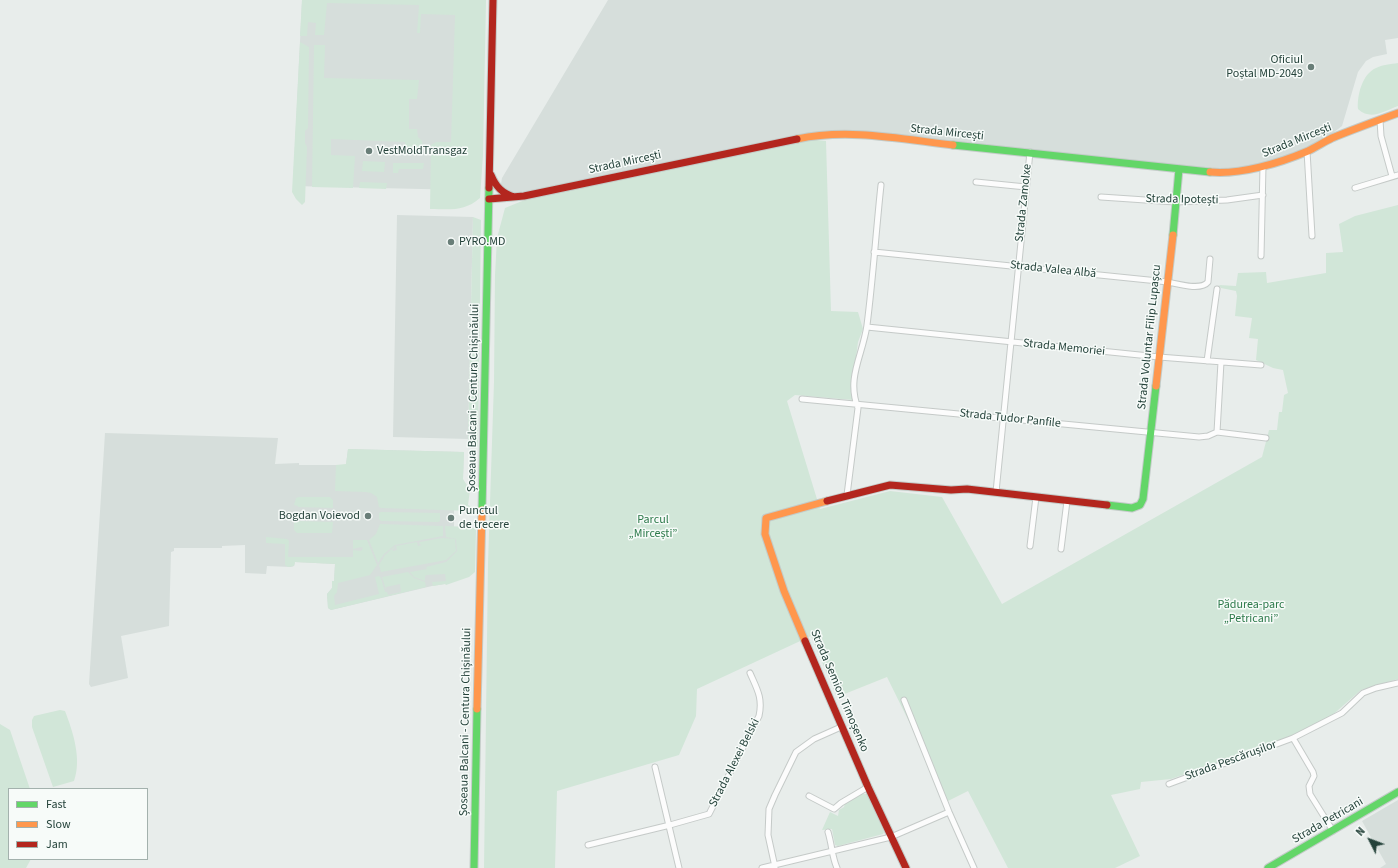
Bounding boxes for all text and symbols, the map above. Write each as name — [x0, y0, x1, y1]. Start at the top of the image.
place label: Oficiul Poștal MD-2049 — [1226, 53, 1303, 81]
marker: Oficiul Poștal MD-2049 — [1306, 62, 1316, 72]
street label: Strada Mircești — [1260, 120, 1334, 162]
street label: Strada Mircești — [909, 122, 985, 144]
place label: VestMoldTransgaz — [377, 144, 467, 158]
marker: VestMoldTransgaz — [364, 146, 374, 156]
street label: Strada Mircești — [587, 148, 663, 178]
street label: Strada Zamolxe — [1013, 163, 1035, 243]
street label: Strada Ipotești — [1145, 192, 1219, 208]
place label: PYRO.MD — [459, 235, 505, 249]
marker: PYRO.MD — [446, 237, 456, 247]
street label: Strada Valea Albă — [1009, 258, 1097, 282]
street label: Strada Voluntar Filip Lupașcu — [1135, 264, 1165, 410]
street label: Șoseaua Balcani - Centura Chișinăului — [465, 304, 483, 492]
street label: Strada Memoriei — [1022, 337, 1106, 359]
street label: Strada Tudor Panfile — [959, 407, 1061, 431]
place label: Punctul de trecere — [459, 504, 509, 532]
place label: Bogdan Voievod — [279, 509, 360, 523]
marker: Bogdan Voievod — [363, 511, 373, 521]
marker: Punctul de trecere — [446, 513, 456, 523]
park label: Parcul „Mircești” — [629, 513, 677, 541]
park label: Pădurea-parc „Petricani” — [1217, 598, 1285, 626]
street label: Șoseaua Balcani - Centura Chișinăului — [457, 628, 475, 816]
street label: Strada Semion Timoșenko — [807, 628, 871, 754]
street label: Strada Alexei Belski — [707, 716, 763, 810]
street label: Strada Pescărușilor — [1183, 738, 1279, 784]
legend — [8, 788, 148, 860]
street label: Strada Petricani — [1290, 795, 1366, 847]
text: Fast — [46, 796, 66, 813]
text: Slow — [46, 816, 71, 833]
north arrow — [1350, 820, 1390, 860]
text: N — [1353, 824, 1369, 839]
text: Jam — [46, 836, 68, 853]

